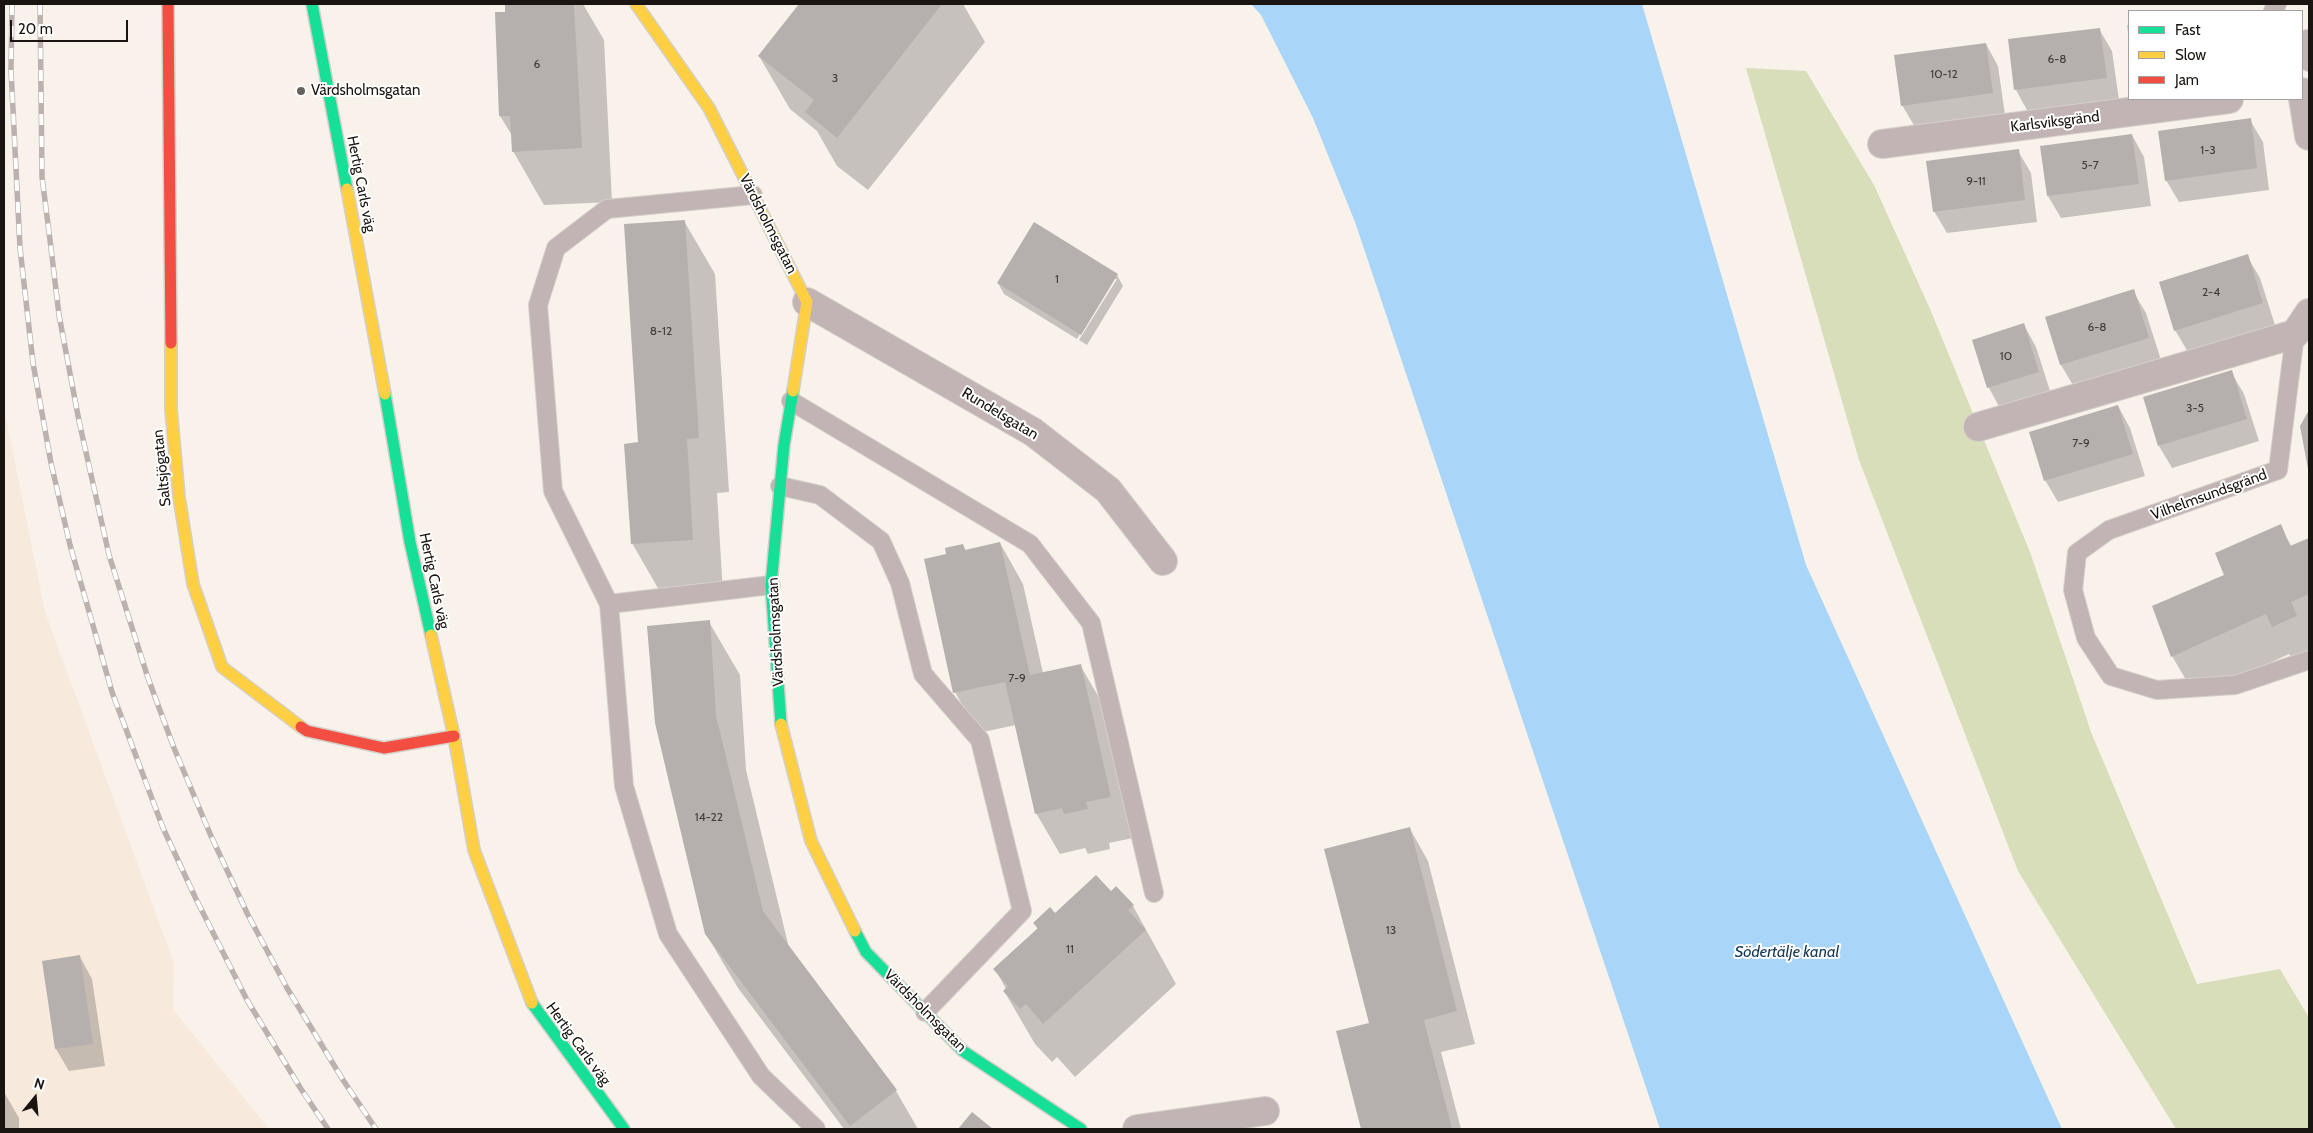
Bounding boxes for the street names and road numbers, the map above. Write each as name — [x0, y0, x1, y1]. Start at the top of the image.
street label: Karlsviksgränd — [2009, 108, 2101, 136]
street label: Hertig Carls väg — [343, 134, 379, 234]
street label: Värdsholmsgatan — [735, 171, 801, 277]
street label: Rundelsgatan — [958, 384, 1042, 444]
street label: Saltsjögatan — [149, 429, 175, 507]
street label: Vilhelmsundsgränd — [2149, 466, 2269, 524]
street label: Hertig Carls väg — [415, 531, 453, 631]
street label: Värdsholmsgatan — [764, 577, 788, 687]
street label: Värdsholmsgatan — [880, 966, 970, 1056]
street label: Hertig Carls väg — [542, 999, 614, 1089]

